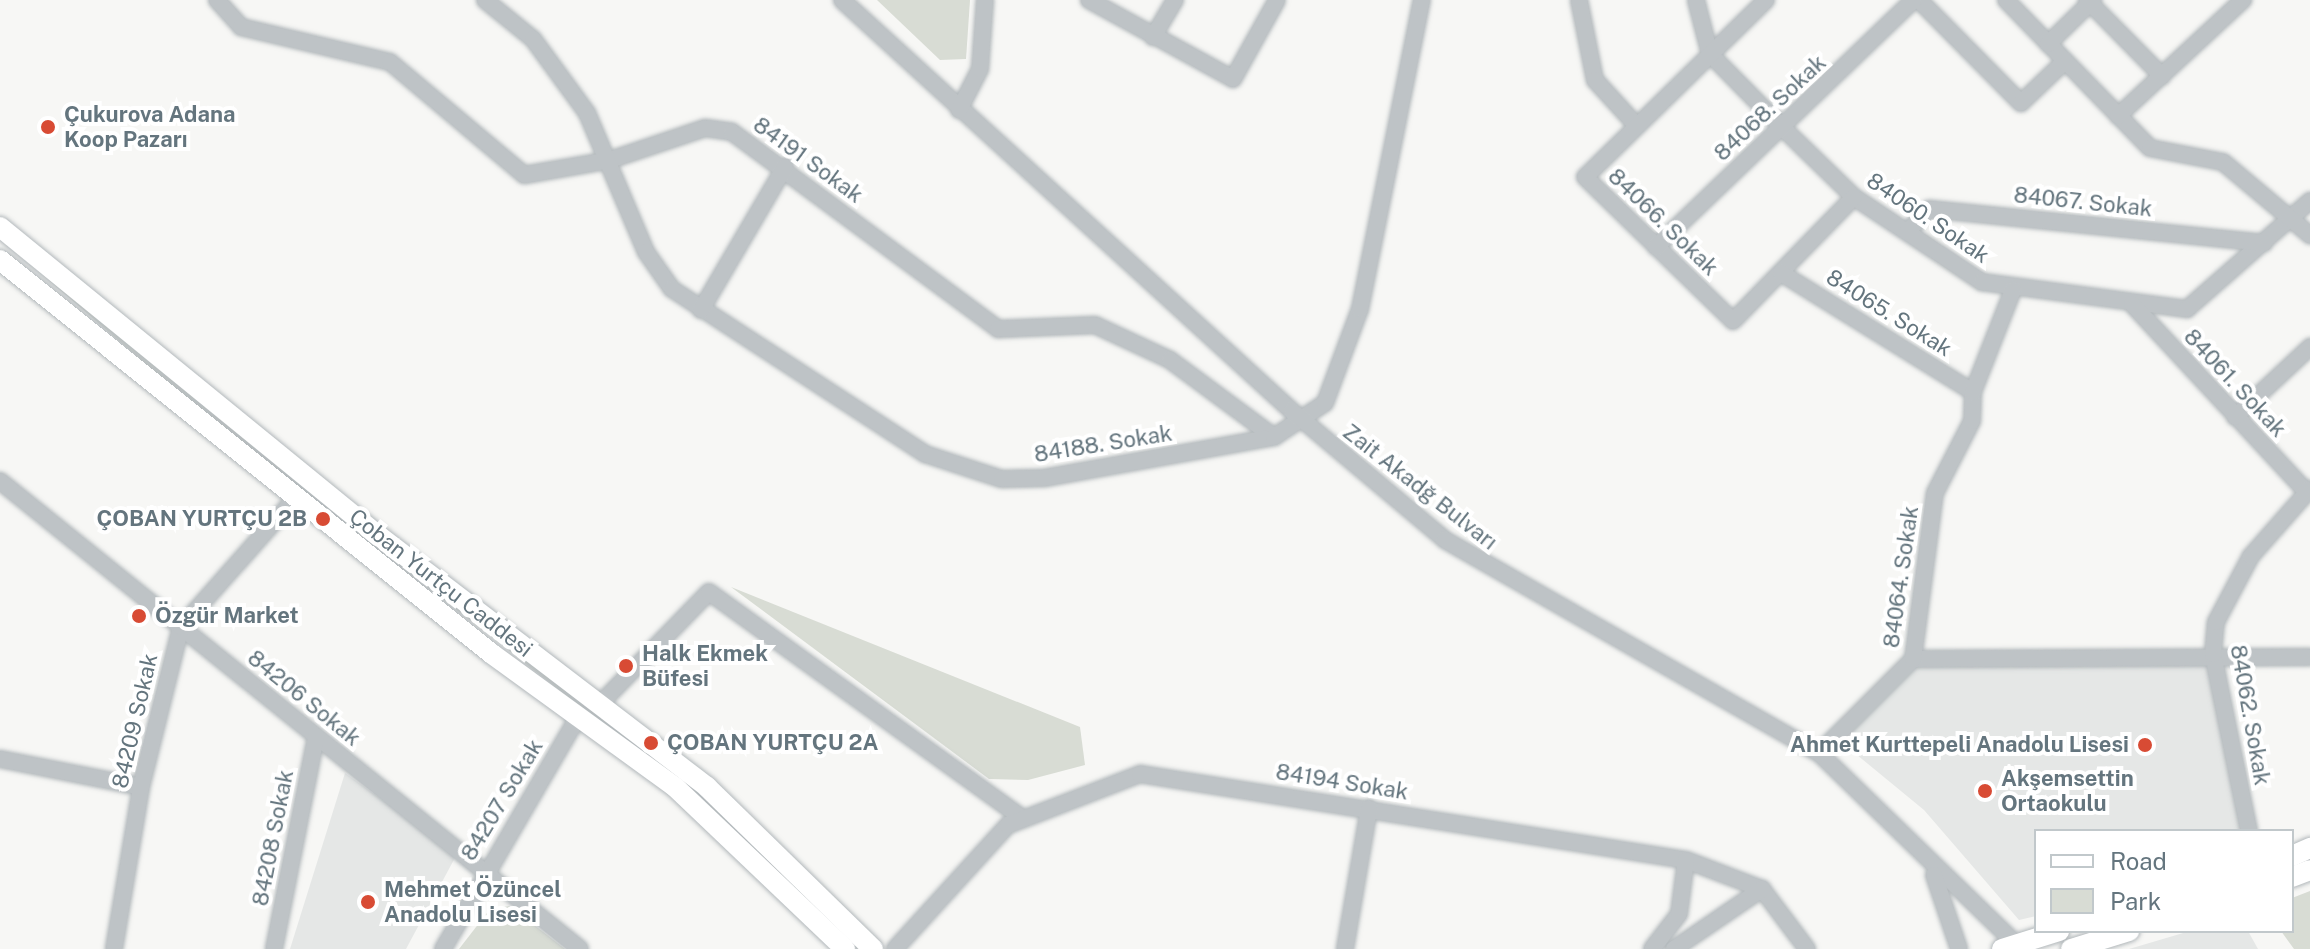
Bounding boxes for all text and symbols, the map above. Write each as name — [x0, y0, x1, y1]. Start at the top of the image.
street label: 84068. Sokak — [1709, 50, 1831, 166]
place label: Çukurova Adana Koop Pazarı — [64, 101, 235, 152]
street label: 84191 Sokak — [748, 111, 868, 209]
marker: Çukurova Adana Koop Pazarı — [39, 118, 57, 136]
street label: 84066. Sokak — [1603, 163, 1723, 281]
street label: 84060. Sokak — [1862, 167, 1994, 269]
street label: 84067. Sokak — [2012, 182, 2154, 222]
street label: 84065. Sokak — [1821, 264, 1957, 362]
street label: 84061. Sokak — [2178, 324, 2292, 442]
street label: Zait Akadğ Bulvarı — [1338, 419, 1502, 555]
street label: 84188. Sokak — [1032, 420, 1174, 468]
street label: Çoban Yurtçu Caddesi — [344, 503, 538, 663]
street label: 84064. Sokak — [1878, 504, 1924, 650]
place label: ÇOBAN YURTÇU 2B — [96, 506, 307, 532]
marker: ÇOBAN YURTÇU 2B — [314, 510, 332, 528]
place label: Özgür Market — [155, 603, 299, 629]
marker: Özgür Market — [130, 607, 148, 625]
place label: Halk Ekmek Büfesi — [642, 640, 768, 692]
street label: 84062. Sokak — [2225, 643, 2275, 787]
street label: 84206 Sokak — [242, 645, 366, 751]
street label: 84209 Sokak — [107, 651, 163, 791]
marker: Halk Ekmek Büfesi — [617, 657, 635, 675]
place label: ÇOBAN YURTÇU 2A — [667, 730, 878, 756]
place label: Ahmet Kurttepeli Anadolu Lisesi — [1790, 732, 2129, 758]
marker: ÇOBAN YURTÇU 2A — [642, 734, 660, 752]
street label: 84207 Sokak — [456, 735, 548, 865]
marker: Ahmet Kurttepeli Anadolu Lisesi — [2136, 736, 2154, 754]
street label: 84194 Sokak — [1274, 759, 1410, 805]
place label: Akşemsettin Ortaokulu — [2001, 765, 2134, 816]
street label: 84208 Sokak — [247, 768, 299, 908]
marker: Akşemsettin Ortaokulu — [1976, 782, 1994, 800]
legend — [2034, 829, 2294, 933]
text: Road — [2110, 847, 2167, 875]
place label: Mehmet Özüncel Anadolu Lisesi — [384, 876, 561, 928]
text: Park — [2110, 887, 2161, 915]
marker: Mehmet Özüncel Anadolu Lisesi — [359, 893, 377, 911]

